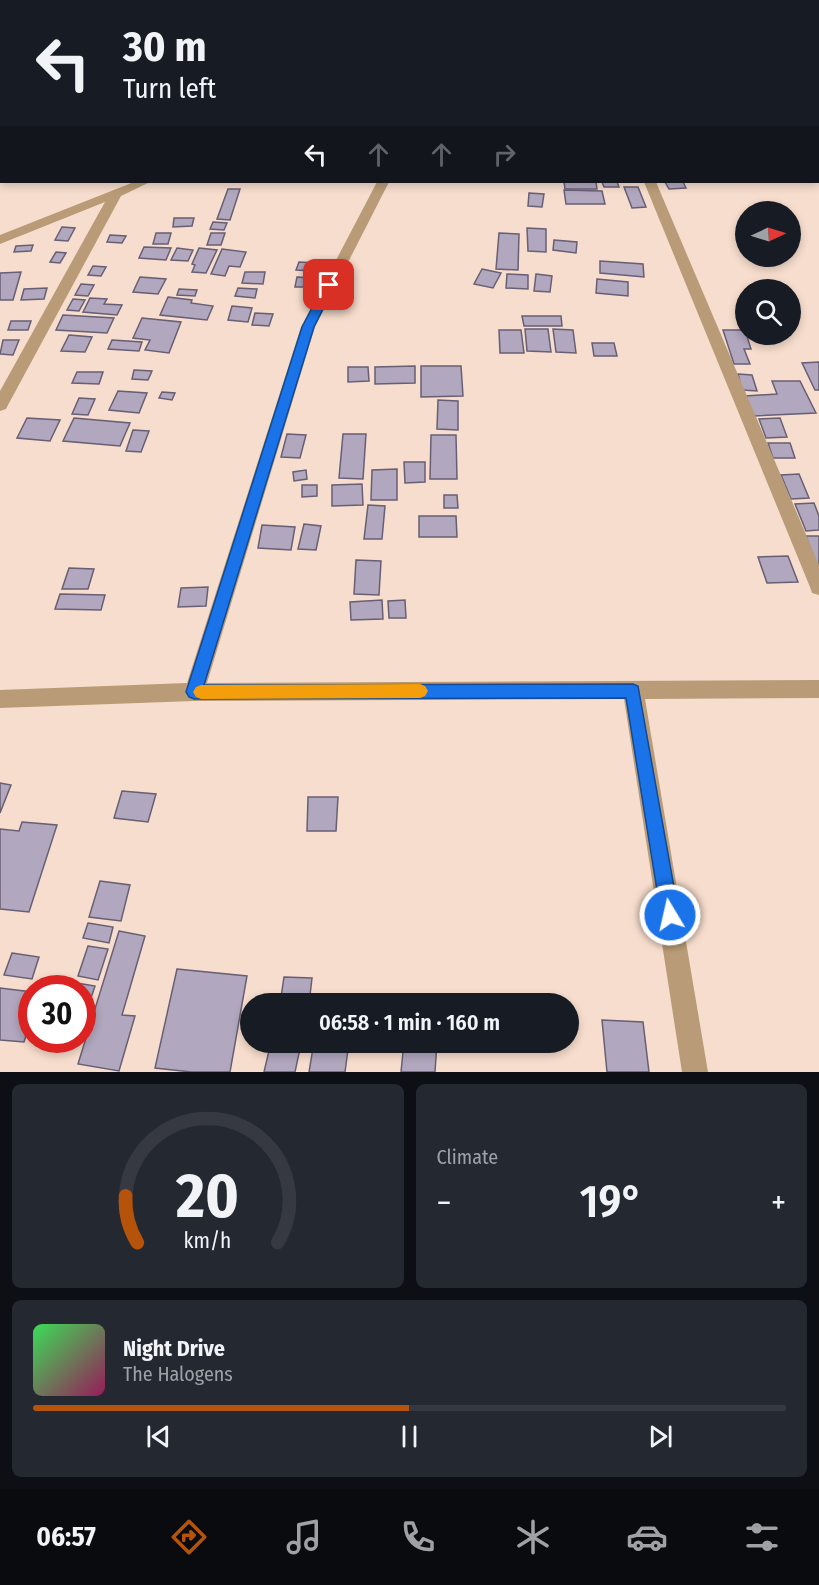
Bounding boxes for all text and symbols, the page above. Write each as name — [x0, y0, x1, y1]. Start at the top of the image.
text: 30 m — [123, 22, 207, 72]
icon: left — [24, 24, 102, 102]
text: Turn left — [123, 73, 216, 105]
icon: left — [299, 138, 332, 171]
icon: ahead — [362, 138, 395, 171]
icon: ahead — [425, 138, 458, 171]
icon: right — [488, 138, 521, 171]
north arrow — [735, 201, 801, 267]
map controls — [735, 201, 801, 345]
pin — [303, 259, 354, 310]
icon: arrive — [312, 268, 345, 301]
button: search — [735, 279, 801, 345]
position arrow — [638, 883, 702, 947]
speed limit sign: 30 — [18, 975, 96, 1053]
text: 06:58 · 1 min · 160 m — [319, 1009, 500, 1036]
text: Climate — [437, 1145, 498, 1169]
text: 20 — [175, 1159, 239, 1234]
text: 19° — [580, 1175, 643, 1229]
text: − — [437, 1183, 451, 1223]
text: + — [771, 1183, 786, 1223]
text: km/h — [184, 1228, 232, 1254]
text: Night Drive — [123, 1335, 225, 1362]
text: The Halogens — [123, 1362, 233, 1386]
icon: previous — [142, 1420, 175, 1453]
icon: pause — [393, 1420, 426, 1453]
icon: next — [644, 1420, 677, 1453]
icon: directions — [168, 1516, 210, 1558]
icon: music — [283, 1516, 325, 1558]
icon: phone — [397, 1516, 439, 1558]
icon: climate — [512, 1516, 554, 1558]
icon: car — [626, 1516, 668, 1558]
icon: filters — [741, 1516, 783, 1558]
text: 06:57 — [36, 1521, 96, 1553]

